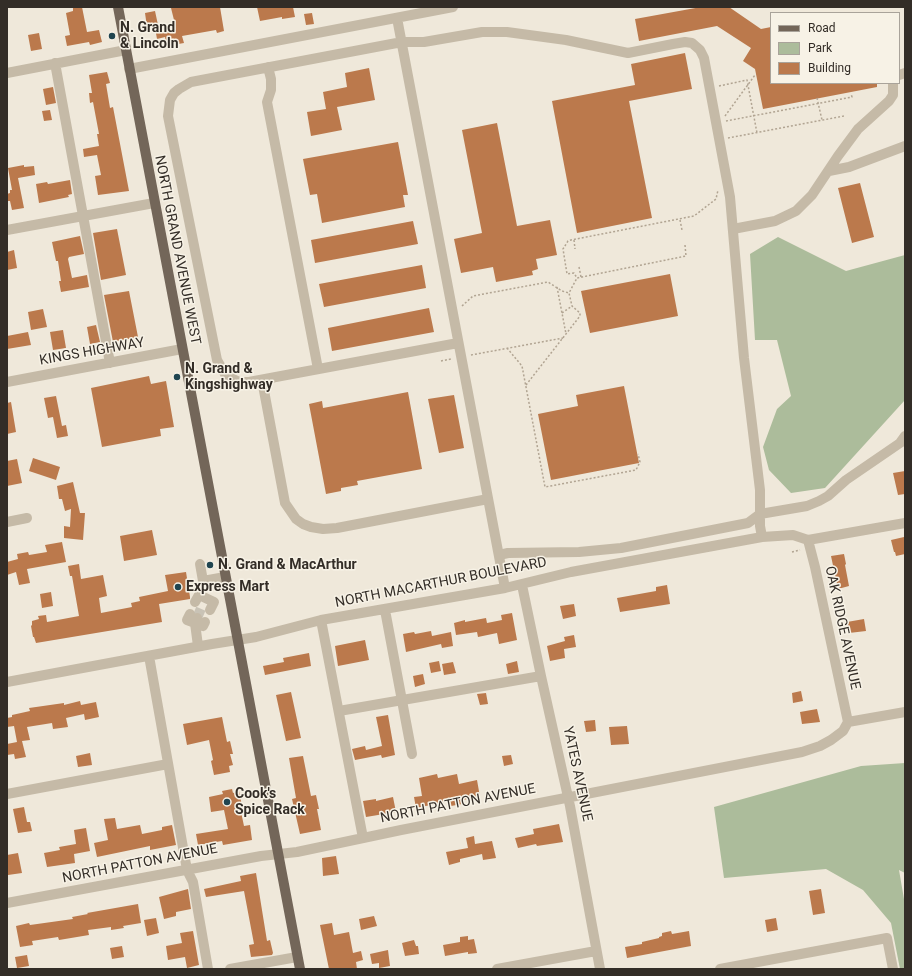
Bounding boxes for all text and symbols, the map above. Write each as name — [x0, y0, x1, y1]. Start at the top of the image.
legend — [770, 12, 900, 84]
place label: N. Grand & Lincoln — [120, 20, 179, 52]
text: Road — [808, 21, 836, 35]
marker: N. Grand & Lincoln — [107, 31, 117, 41]
text: Park — [808, 41, 832, 55]
text: Building — [808, 61, 851, 75]
street label: NORTH GRAND AVENUE WEST — [150, 154, 204, 346]
street label: KINGS HIGHWAY — [38, 335, 146, 369]
place label: N. Grand & Kingshighway — [185, 361, 273, 394]
marker: N. Grand & Kingshighway — [172, 372, 182, 382]
street label: NORTH MACARTHUR BOULEVARD — [334, 554, 548, 612]
place label: N. Grand & MacArthur — [218, 557, 357, 573]
marker: N. Grand & MacArthur — [205, 560, 215, 570]
street label: OAK RIDGE AVENUE — [821, 565, 863, 691]
place label: Express Mart — [186, 579, 269, 595]
marker: Express Mart — [173, 582, 183, 592]
street label: YATES AVENUE — [559, 725, 595, 823]
street label: NORTH PATTON AVENUE — [379, 781, 537, 827]
place label: Cook's Spice Rack — [235, 786, 305, 818]
marker: Cook's Spice Rack — [222, 797, 232, 807]
street label: NORTH PATTON AVENUE — [61, 841, 219, 887]

